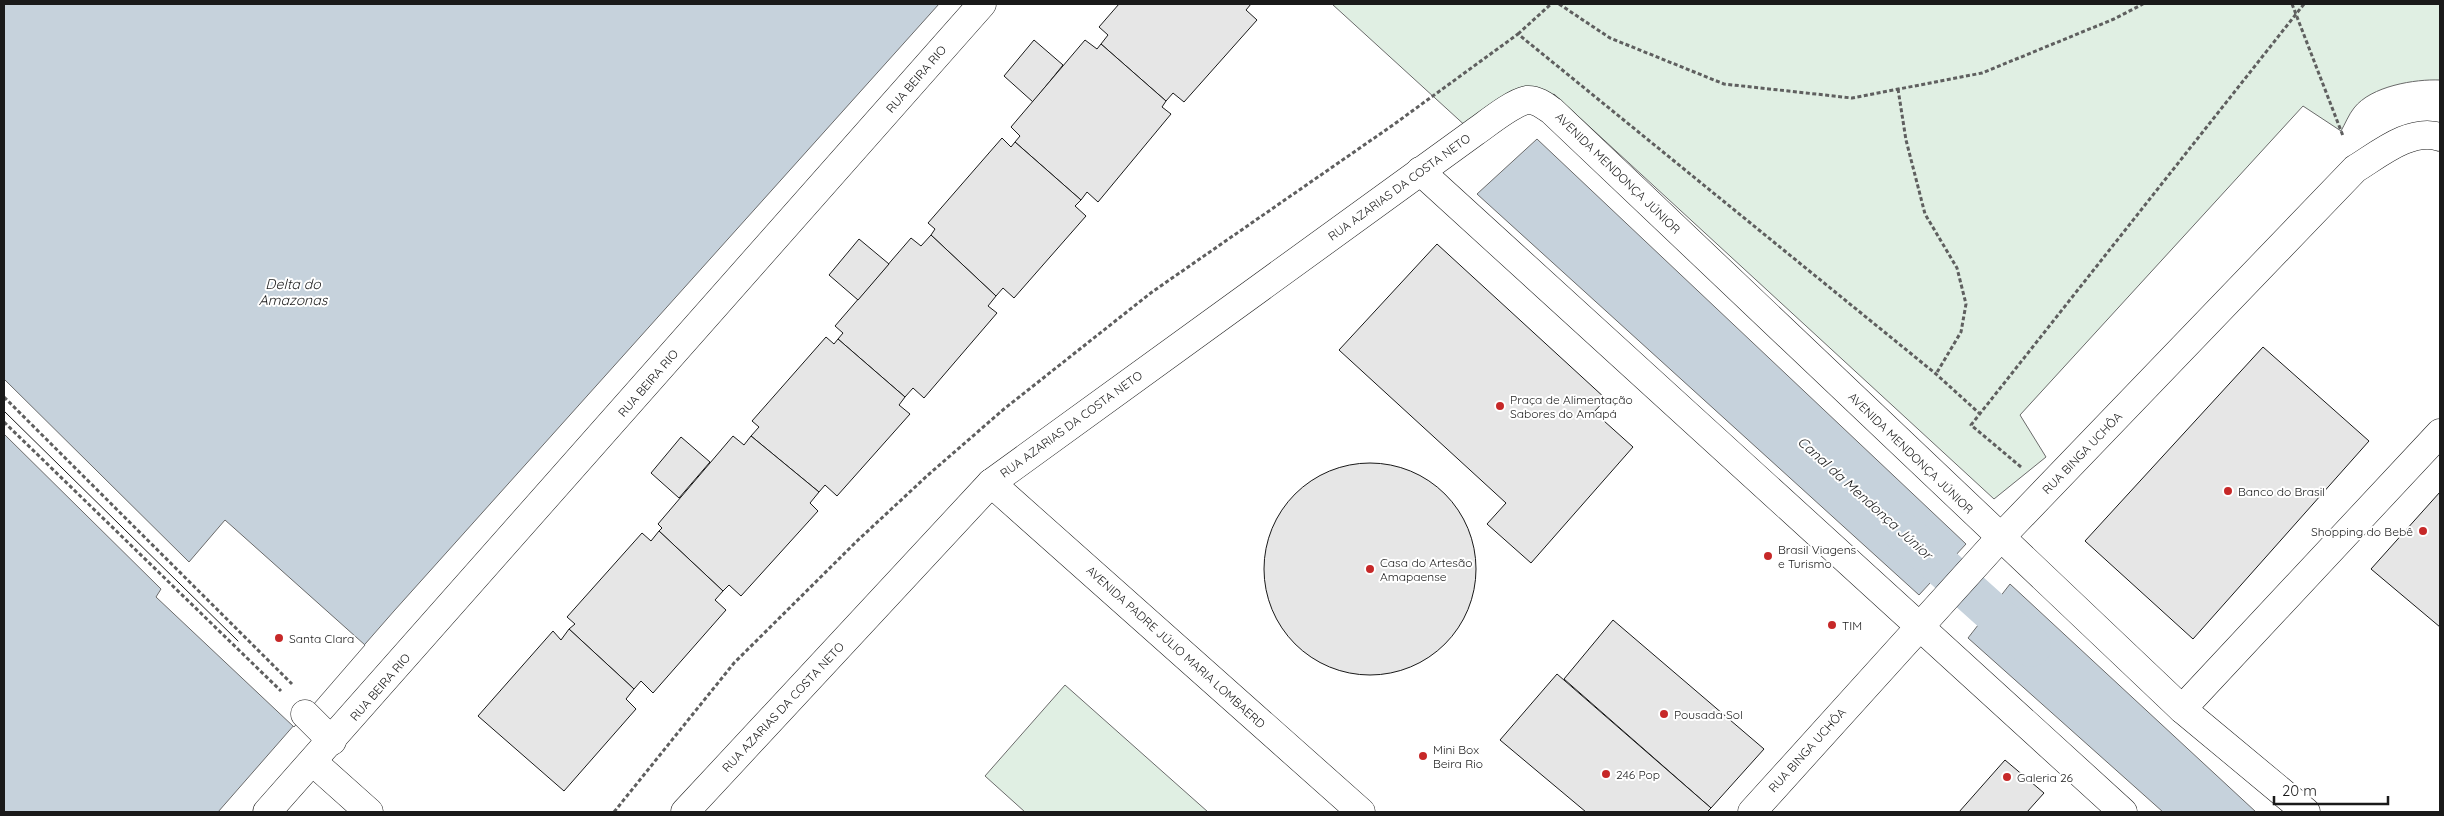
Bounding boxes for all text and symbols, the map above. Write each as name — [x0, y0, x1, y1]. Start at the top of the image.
street label: RUA BEIRA RIO — [883, 42, 949, 116]
street label: AVENIDA MENDONÇA JÚNIOR — [1552, 109, 1684, 237]
street label: RUA AZARIAS DA COSTA NETO — [1325, 130, 1473, 244]
water label: Delta do Amazonas — [259, 275, 329, 309]
street label: RUA BEIRA RIO — [615, 346, 681, 420]
street label: RUA AZARIAS DA COSTA NETO — [997, 367, 1145, 481]
street label: AVENIDA MENDONÇA JÚNIOR — [1845, 389, 1977, 517]
place label: Praça de Alimentação Sabores do Amapá — [1510, 392, 1633, 421]
marker: Praça de Alimentação Sabores do Amapá — [1494, 400, 1506, 412]
street label: RUA BINGA UCHÔA — [2039, 409, 2125, 497]
water label: Canal da Mendonça Júnior — [1794, 433, 1937, 564]
place label: Banco do Brasil — [2238, 484, 2325, 499]
marker: Banco do Brasil — [2222, 485, 2234, 497]
place label: Shopping do Bebê — [2311, 524, 2413, 539]
marker: Shopping do Bebê — [2417, 525, 2429, 537]
place label: Brasil Viagens e Turismo — [1778, 542, 1857, 571]
marker: Brasil Viagens e Turismo — [1762, 550, 1774, 562]
place label: Casa do Artesão Amapaense — [1380, 555, 1473, 584]
street label: AVENIDA PADRE JÚLIO MARIA LOMBAERD — [1083, 563, 1269, 732]
marker: Casa do Artesão Amapaense — [1364, 563, 1376, 575]
place label: TIM — [1842, 618, 1862, 633]
marker: TIM — [1826, 619, 1838, 631]
place label: Santa Clara — [289, 631, 354, 646]
marker: Santa Clara — [273, 632, 285, 644]
street label: RUA AZARIAS DA COSTA NETO — [719, 639, 847, 775]
street label: RUA BEIRA RIO — [347, 650, 413, 724]
street label: RUA BINGA UCHÔA — [1765, 705, 1849, 795]
place label: Pousada Sol — [1674, 707, 1743, 722]
marker: Pousada Sol — [1658, 708, 1670, 720]
place label: Mini Box Beira Rio — [1433, 742, 1483, 771]
marker: Mini Box Beira Rio — [1417, 750, 1429, 762]
place label: 246 Pop — [1616, 767, 1660, 782]
marker: 246 Pop — [1600, 768, 1612, 780]
place label: Galeria 26 — [2017, 770, 2074, 785]
marker: Galeria 26 — [2001, 771, 2013, 783]
scale bar — [2274, 774, 2388, 806]
text: 20 m — [2282, 781, 2317, 800]

